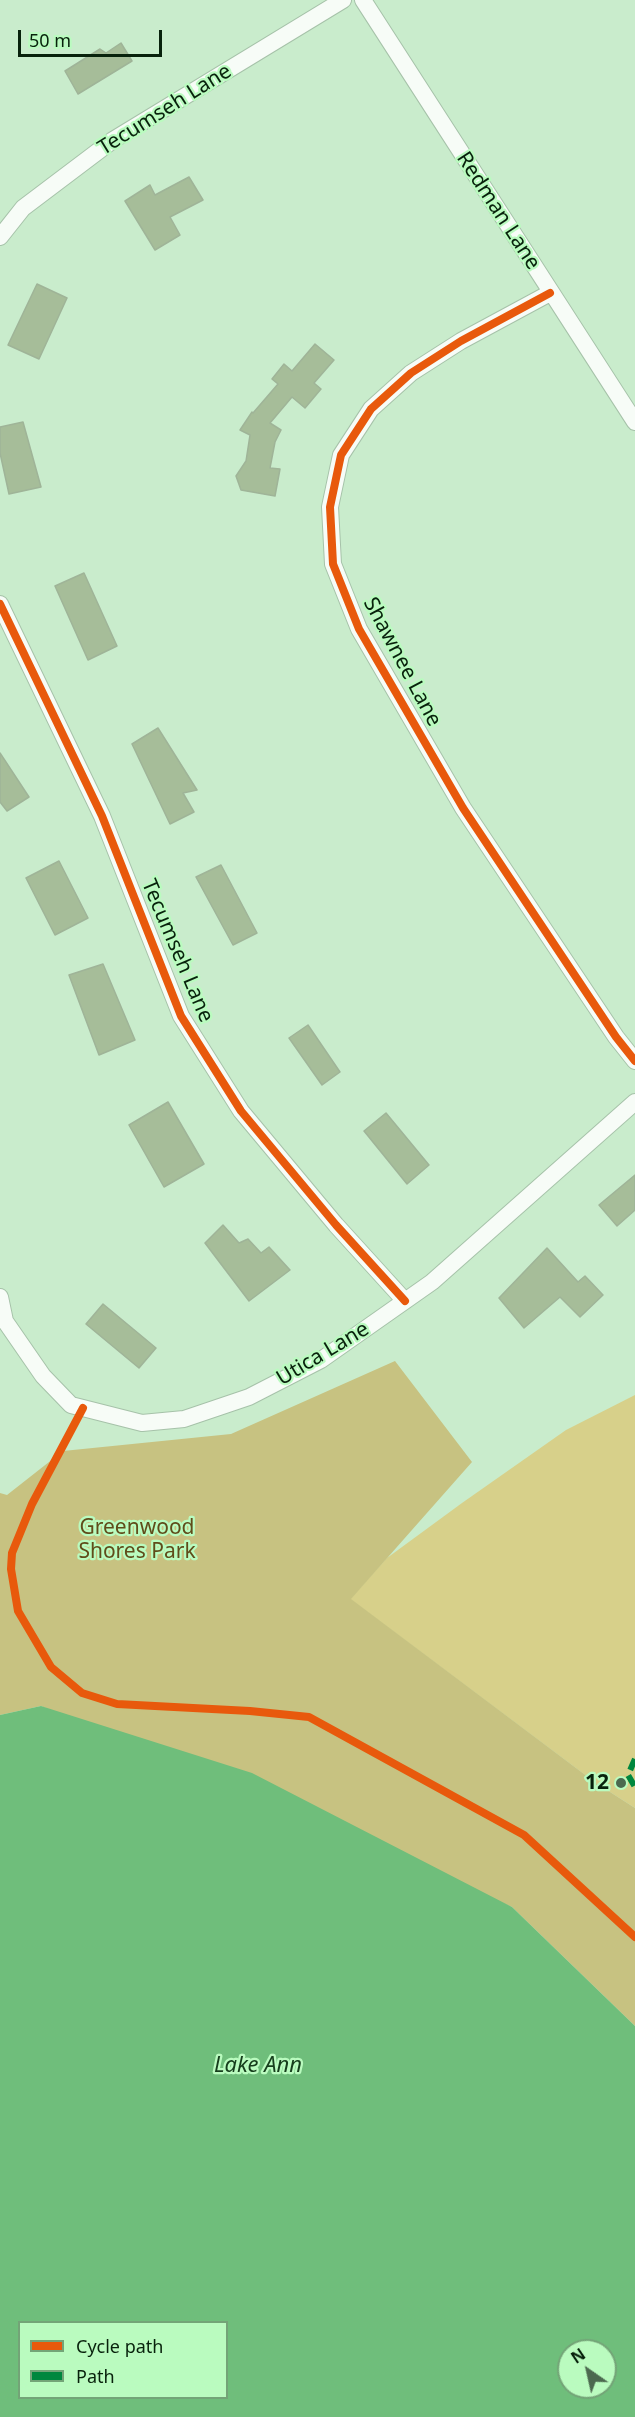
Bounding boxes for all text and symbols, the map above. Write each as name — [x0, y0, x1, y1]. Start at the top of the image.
scale bar — [21, 18, 165, 56]
text: 50 m — [29, 28, 71, 52]
street label: Tecumseh Lane — [94, 59, 236, 161]
street label: Redman Lane — [451, 147, 545, 275]
street label: Shawnee Lane — [357, 593, 447, 731]
street label: Tecumseh Lane — [136, 876, 218, 1026]
street label: Utica Lane — [272, 1317, 374, 1391]
park label: Greenwood Shores Park — [78, 1515, 196, 1565]
place label: 12 — [585, 1770, 609, 1796]
marker: 12 — [614, 1776, 628, 1790]
water label: Lake Ann — [214, 2053, 302, 2079]
legend — [18, 2321, 228, 2399]
text: Cycle path — [76, 2334, 163, 2358]
north arrow — [557, 2339, 617, 2399]
text: N — [567, 2343, 590, 2368]
text: Path — [76, 2364, 115, 2388]

